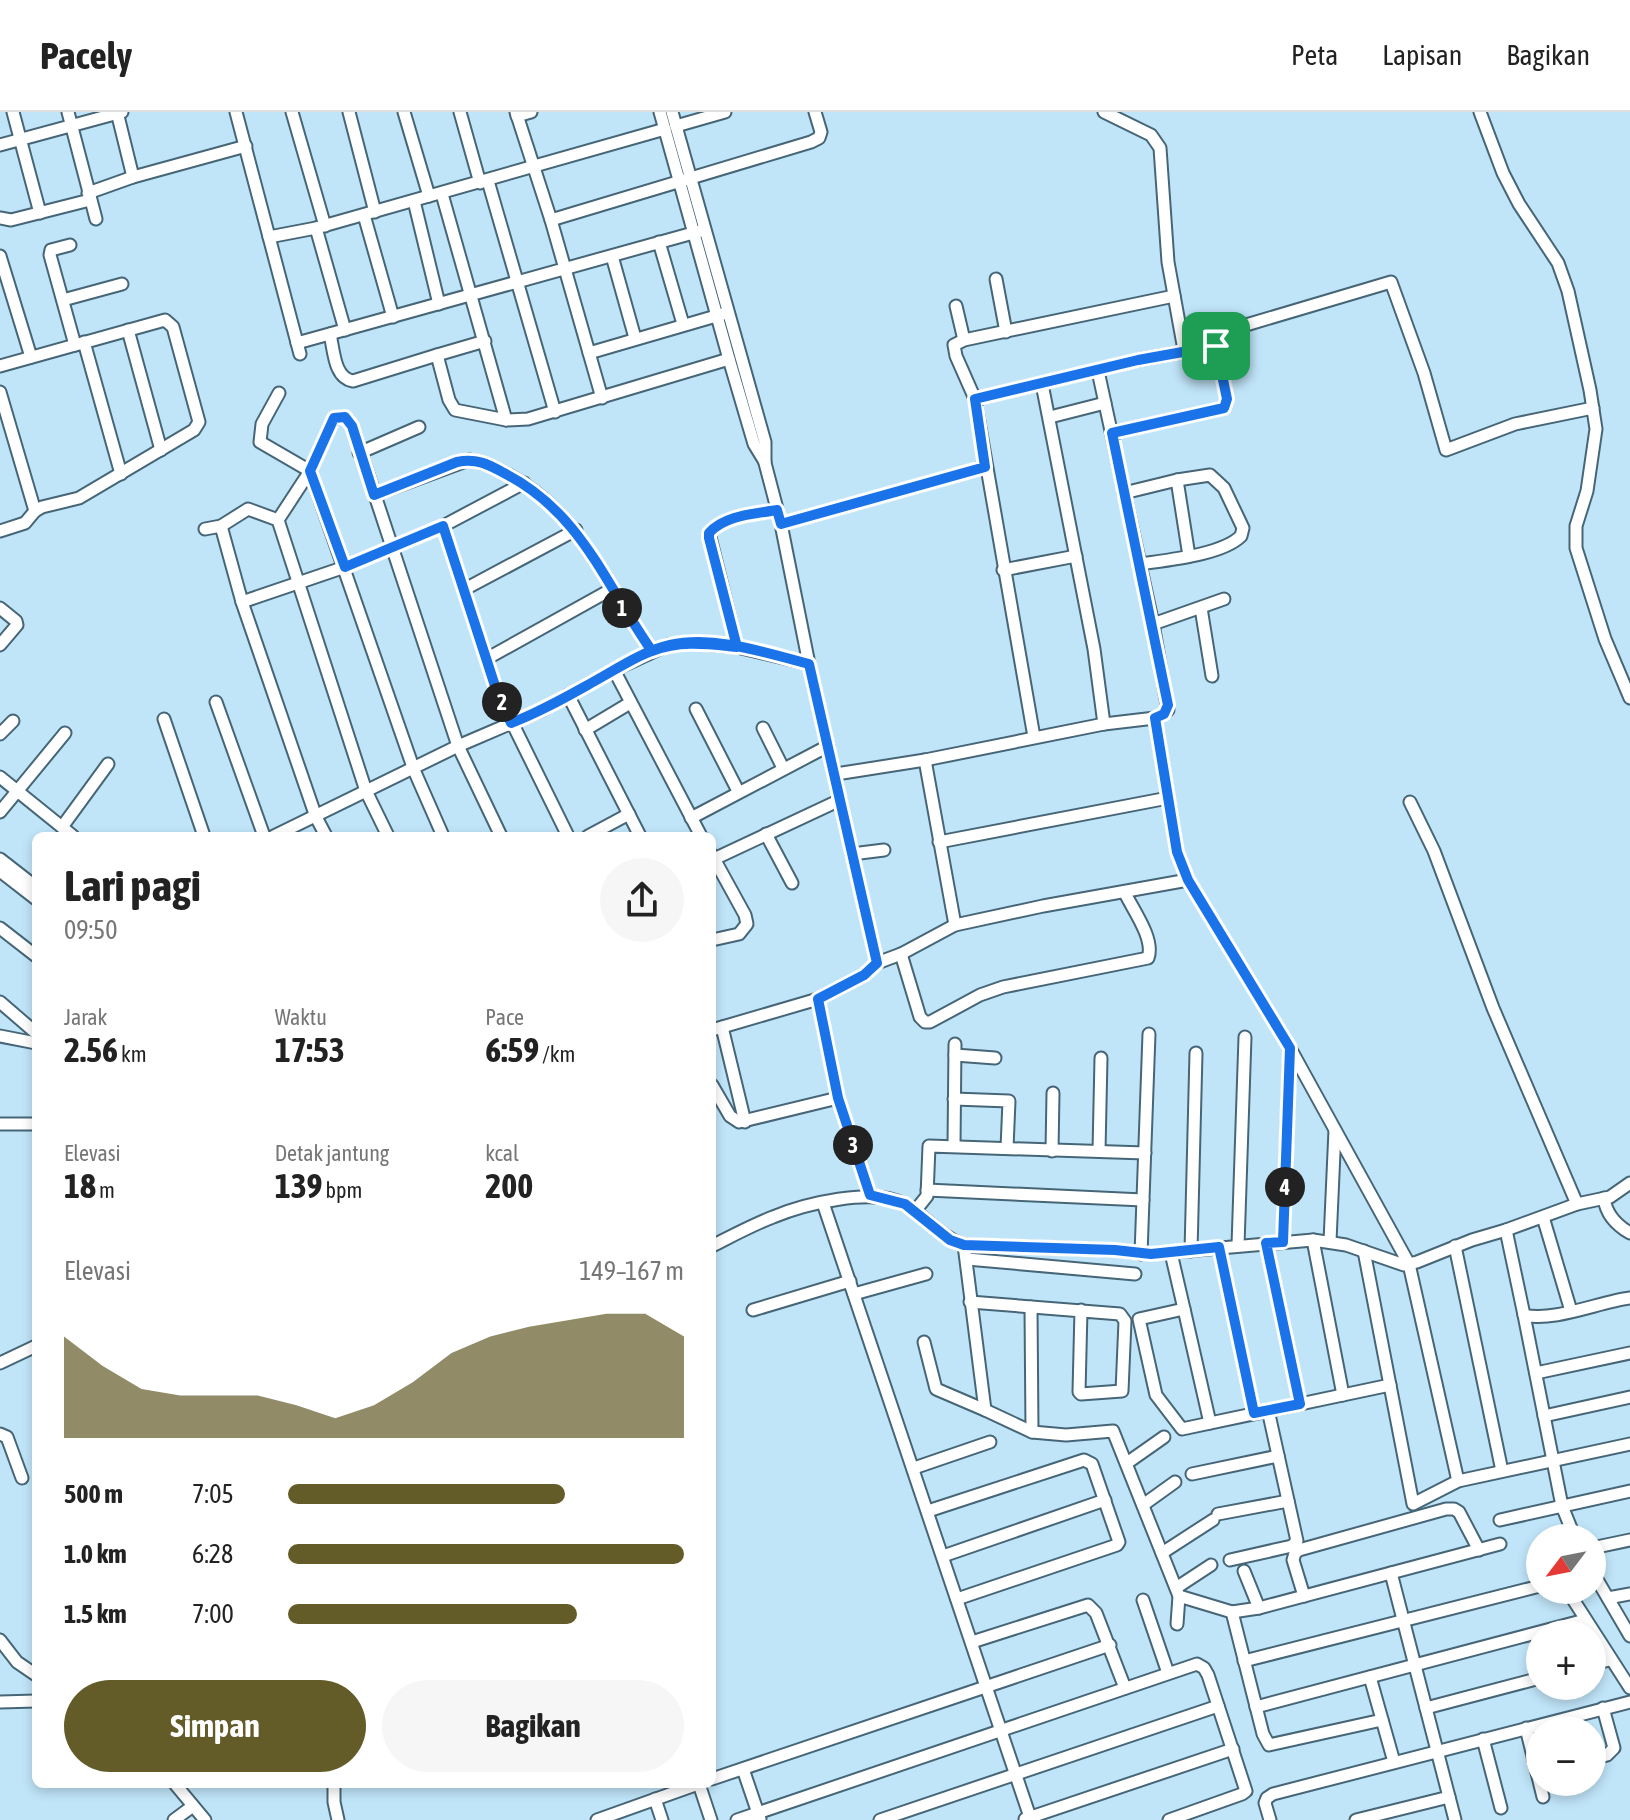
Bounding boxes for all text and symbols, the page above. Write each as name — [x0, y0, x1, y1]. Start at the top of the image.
text: Pacely — [40, 34, 132, 77]
text: Peta — [1291, 39, 1338, 71]
text: Lapisan — [1382, 39, 1462, 71]
text: Bagikan — [1506, 39, 1590, 71]
pin — [1182, 312, 1250, 380]
icon: arrive — [1194, 324, 1238, 368]
pin: 1 — [602, 588, 642, 628]
text: 1 — [617, 595, 627, 621]
pin: 2 — [482, 682, 522, 722]
text: 2 — [497, 689, 507, 715]
button: share — [600, 858, 684, 942]
text: Lari pagi — [64, 860, 201, 910]
text: 09:50 — [64, 915, 118, 945]
text: Jarak — [64, 1004, 107, 1030]
text: Waktu — [275, 1004, 327, 1030]
text: Pace — [485, 1004, 524, 1030]
text: 2.56 — [64, 1030, 118, 1069]
text: 17:53 — [275, 1030, 345, 1069]
text: 6:59 — [485, 1030, 539, 1069]
text: km — [118, 1041, 147, 1067]
text: /km — [539, 1041, 575, 1067]
pin: 3 — [833, 1125, 873, 1165]
text: 3 — [848, 1132, 858, 1158]
text: Elevasi — [64, 1140, 121, 1166]
text: Detak jantung — [275, 1140, 389, 1166]
text: kcal — [485, 1140, 519, 1166]
text: 18 — [64, 1166, 96, 1205]
text: 139 — [275, 1166, 323, 1205]
text: 200 — [485, 1166, 533, 1205]
pin: 4 — [1265, 1167, 1305, 1207]
text: 4 — [1280, 1174, 1290, 1200]
text: m — [96, 1177, 115, 1203]
text: bpm — [323, 1177, 362, 1203]
text: Elevasi — [64, 1256, 131, 1286]
text: 149–167 m — [579, 1256, 684, 1286]
text: 500 m — [64, 1479, 123, 1509]
text: 7:05 — [192, 1479, 234, 1509]
north arrow — [1526, 1524, 1606, 1604]
map controls — [1526, 1524, 1606, 1796]
text: 1.0 km — [64, 1539, 127, 1569]
text: 6:28 — [192, 1539, 233, 1569]
text: 1.5 km — [64, 1599, 127, 1629]
text: 7:00 — [192, 1599, 234, 1629]
button: + — [1526, 1620, 1606, 1700]
button: Simpan — [64, 1680, 366, 1772]
button: Bagikan — [382, 1680, 684, 1772]
button: − — [1526, 1716, 1606, 1796]

